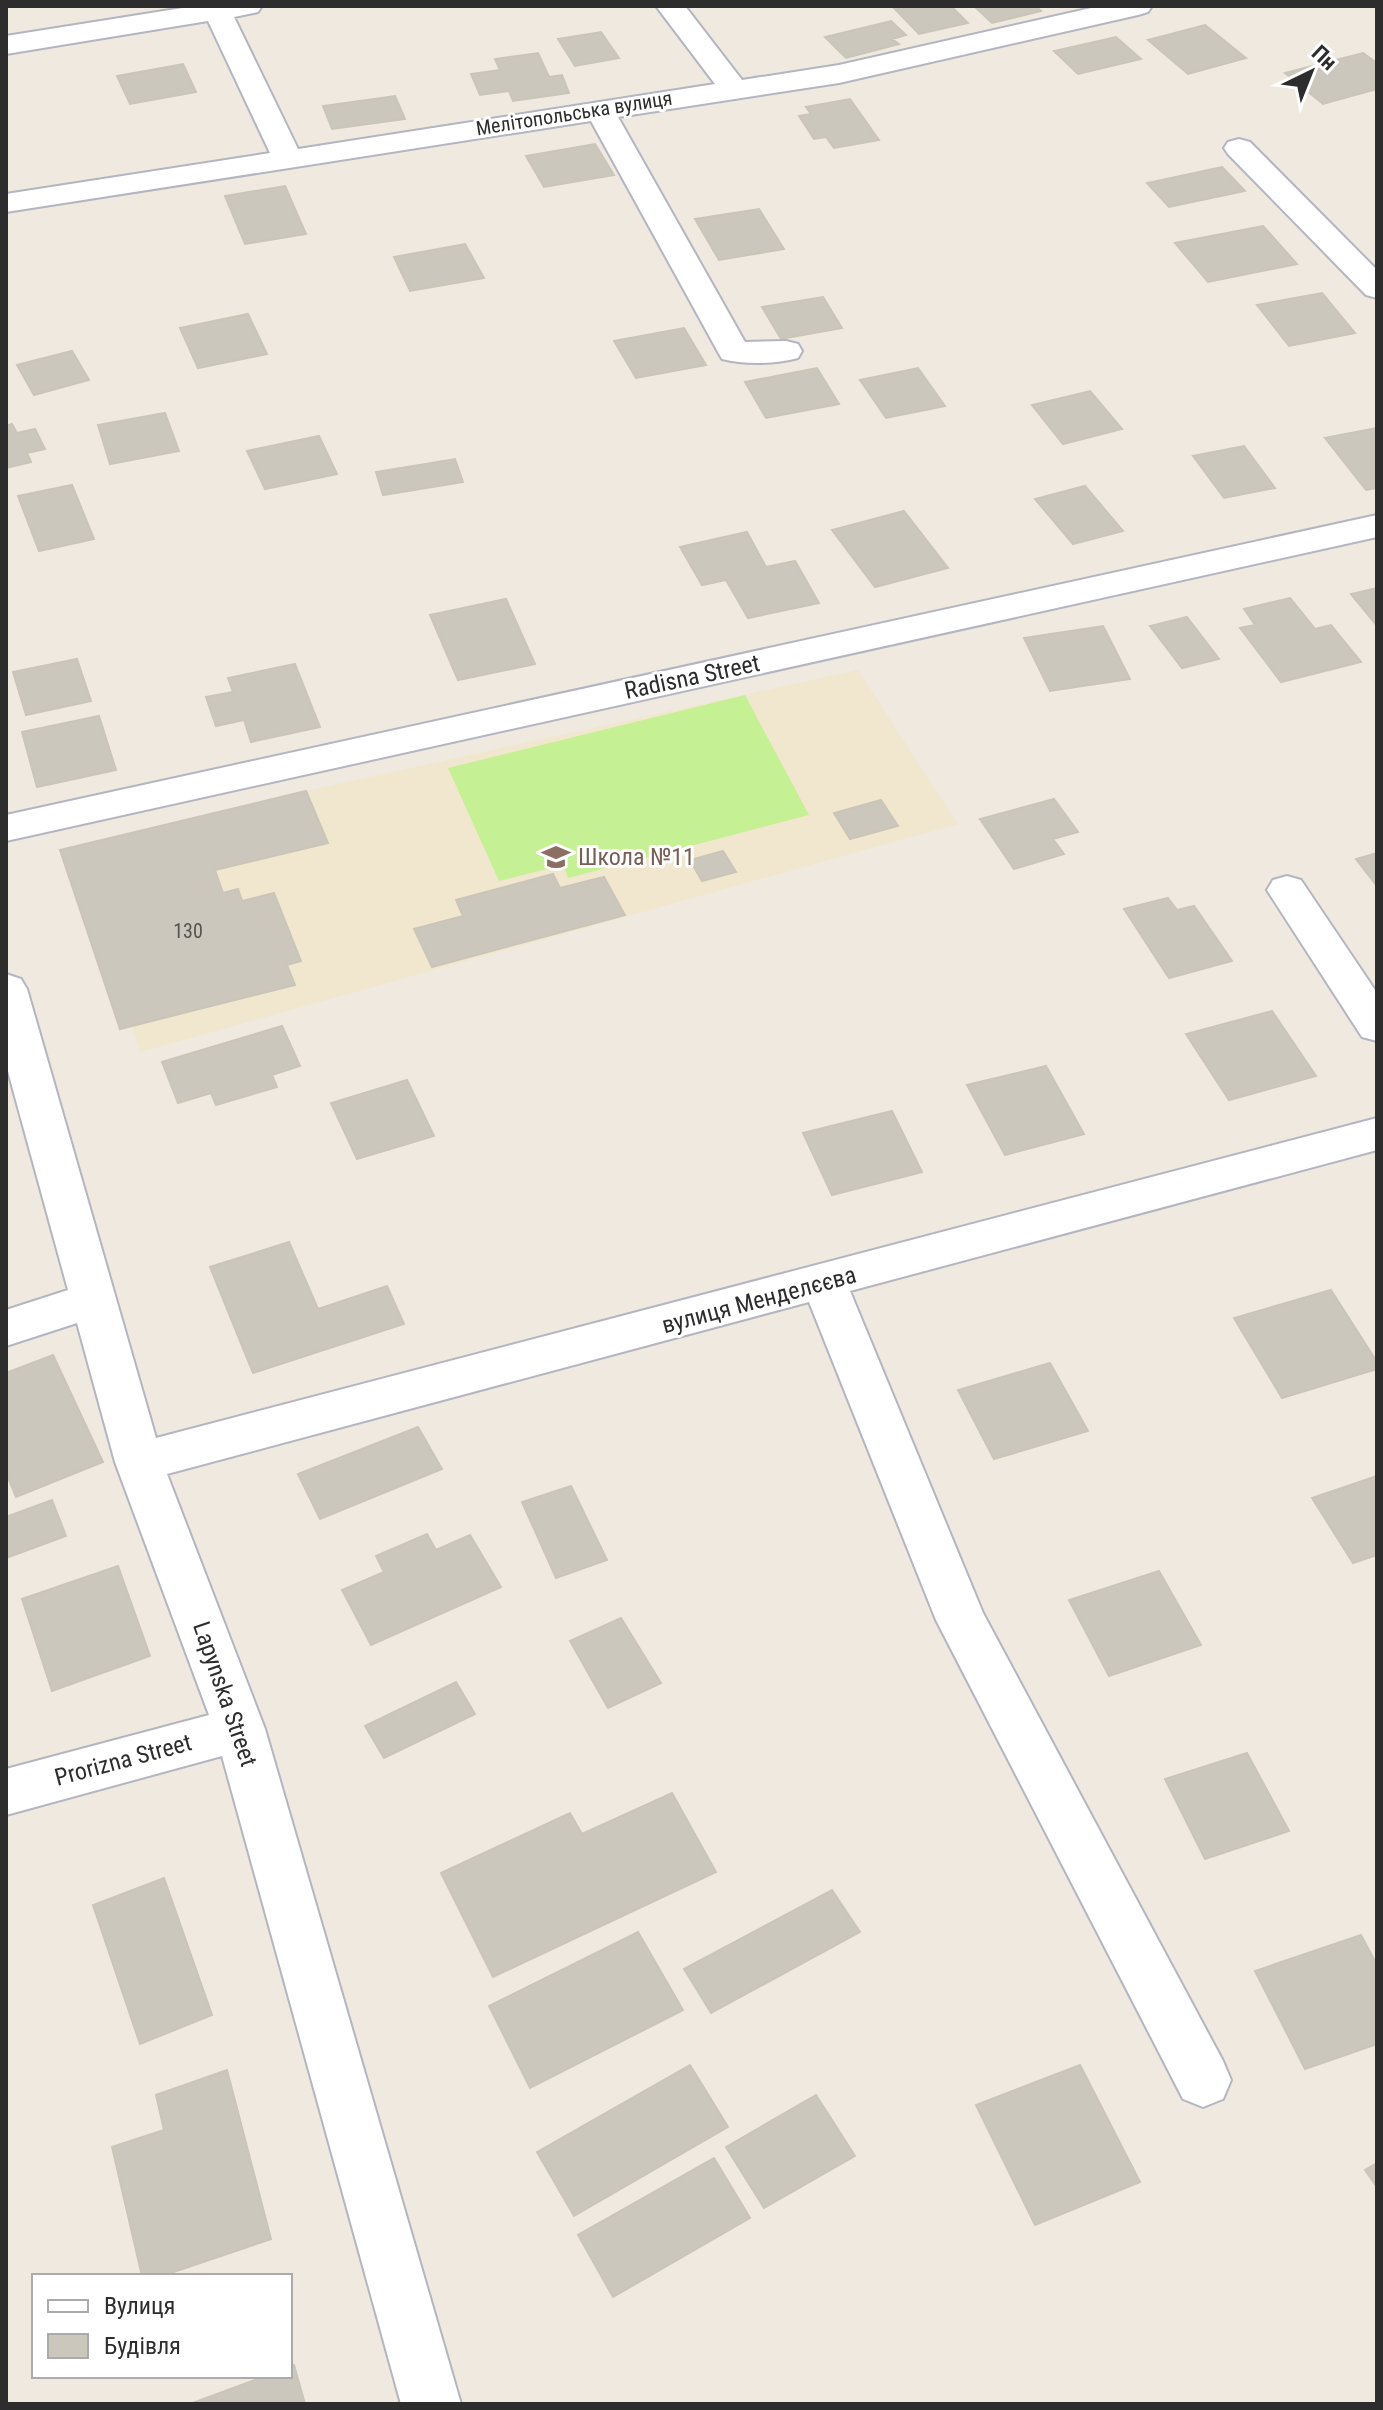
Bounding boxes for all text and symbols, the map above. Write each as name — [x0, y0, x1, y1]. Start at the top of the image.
north arrow — [1271, 32, 1351, 112]
text: Пн — [1307, 40, 1342, 75]
street label: Мелітопольська вулиця — [474, 86, 674, 140]
street label: Radisna Street — [622, 649, 762, 705]
school or university icon: Школа №11 — [541, 842, 571, 872]
place label: Школа №11 — [578, 843, 695, 871]
house number: 130 — [173, 919, 203, 943]
street label: вулиця Менделєєва — [659, 1261, 859, 1339]
street label: Lapynska Street — [187, 1618, 263, 1770]
street label: Prorizna Street — [51, 1728, 195, 1792]
legend — [32, 2274, 292, 2378]
text: Вулиця — [104, 2292, 175, 2320]
text: Будівля — [104, 2332, 181, 2360]

